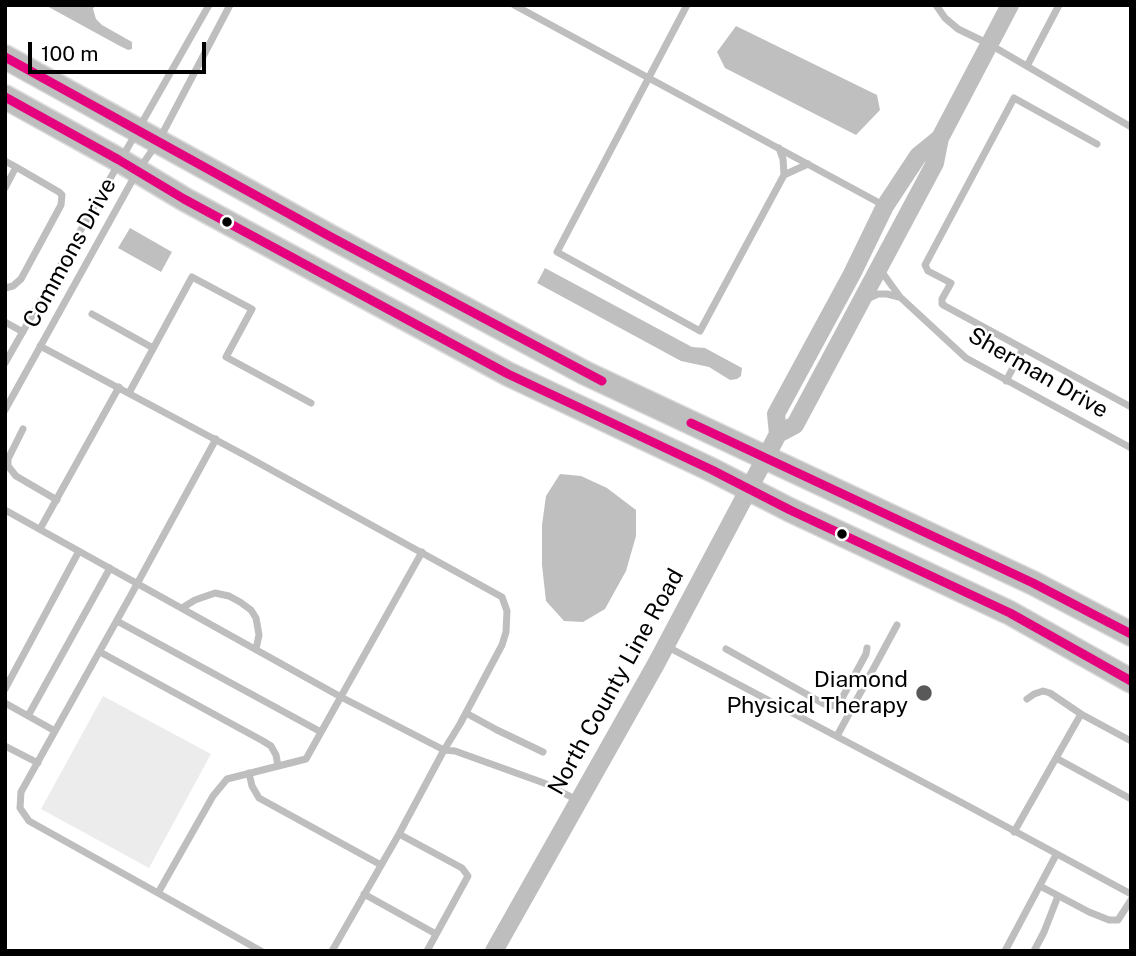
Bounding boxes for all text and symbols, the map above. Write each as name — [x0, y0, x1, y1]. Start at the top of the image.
scale bar — [32, 28, 210, 72]
text: 100 m — [41, 41, 98, 66]
street label: Commons Drive — [17, 173, 123, 333]
unlabelled marker — [220, 215, 234, 229]
street label: Sherman Drive — [963, 322, 1113, 424]
unlabelled marker — [835, 527, 849, 541]
street label: North County Line Road — [542, 564, 690, 800]
place label: Diamond Physical Therapy — [726, 666, 908, 720]
marker: Diamond Physical Therapy — [914, 683, 934, 703]

